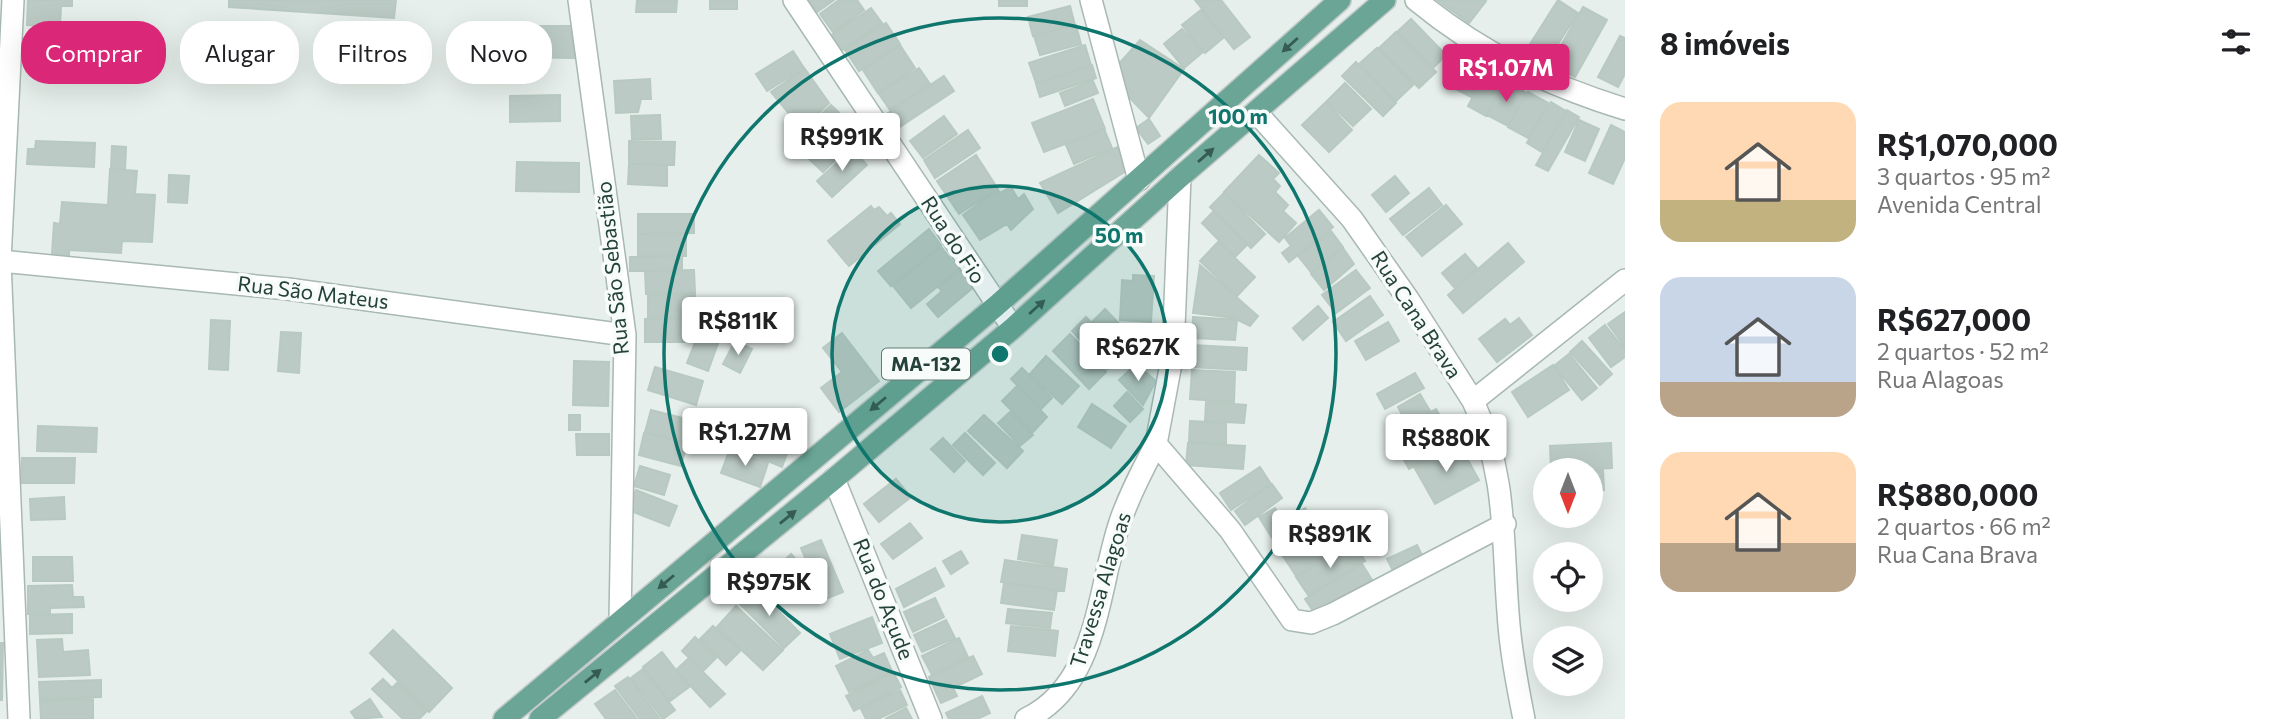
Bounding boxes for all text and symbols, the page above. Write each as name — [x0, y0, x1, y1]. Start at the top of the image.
chip: Comprar — [21, 21, 166, 84]
chip: Alugar — [180, 21, 299, 84]
chip: Filtros — [313, 21, 432, 84]
chip: Novo — [446, 21, 552, 84]
icon: filters — [2217, 23, 2255, 61]
text: 8 imóveis — [1660, 24, 1790, 61]
one-way arrow — [1281, 37, 1298, 53]
pin: R$1.07M — [1441, 44, 1571, 104]
text: R$1.07M — [1458, 53, 1554, 81]
text: 100 m — [1208, 103, 1268, 128]
pin: R$991K — [785, 114, 899, 173]
text: R$991K — [800, 122, 884, 150]
text: R$1,070,000 — [1877, 125, 2058, 162]
icon: home — [1716, 130, 1800, 214]
one-way arrow — [1197, 147, 1215, 163]
text: 3 quartos · 95 m² — [1877, 162, 2050, 190]
street label: Rua São Sebastião — [590, 180, 633, 356]
text: Avenida Central — [1877, 190, 2042, 218]
street label: Rua do Fio — [917, 191, 992, 288]
text: 50 m — [1095, 222, 1143, 247]
street label: Rua Cana Brava — [1367, 246, 1468, 383]
street label: Rua São Mateus — [236, 270, 390, 313]
pin: R$811K — [681, 298, 795, 357]
one-way arrow — [1028, 300, 1045, 315]
text: R$627,000 — [1877, 300, 2031, 337]
icon: home — [1716, 305, 1800, 389]
text: R$811K — [698, 306, 778, 334]
pin: R$627K — [1081, 324, 1195, 383]
text: R$627K — [1096, 332, 1180, 360]
text: 2 quartos · 52 m² — [1877, 337, 2049, 365]
centre of rings — [988, 342, 1012, 366]
road number: MA-132 — [882, 348, 970, 380]
text: Rua Alagoas — [1877, 365, 2004, 393]
one-way arrow — [869, 396, 887, 412]
pin: R$1.27M — [680, 408, 810, 468]
pin: R$880K — [1389, 414, 1503, 474]
text: R$1.27M — [698, 417, 792, 445]
text: R$880K — [1402, 423, 1490, 451]
north arrow — [1533, 458, 1603, 528]
map controls — [1533, 458, 1603, 696]
text: R$880,000 — [1877, 475, 2039, 512]
icon: home — [1716, 480, 1800, 564]
street label: Travessa Alagoas — [1064, 509, 1135, 670]
one-way arrow — [780, 510, 797, 525]
pin: R$891K — [1273, 510, 1387, 570]
text: 2 quartos · 66 m² — [1877, 512, 2051, 540]
text: R$891K — [1288, 519, 1372, 547]
street label: Rua do Açude — [849, 534, 920, 663]
text: Rua Cana Brava — [1877, 540, 2038, 568]
button: locate — [1533, 542, 1603, 612]
pin: R$975K — [712, 558, 826, 618]
text: R$975K — [726, 567, 812, 595]
one-way arrow — [658, 574, 675, 589]
button: layers — [1533, 626, 1603, 696]
one-way arrow — [584, 669, 601, 684]

